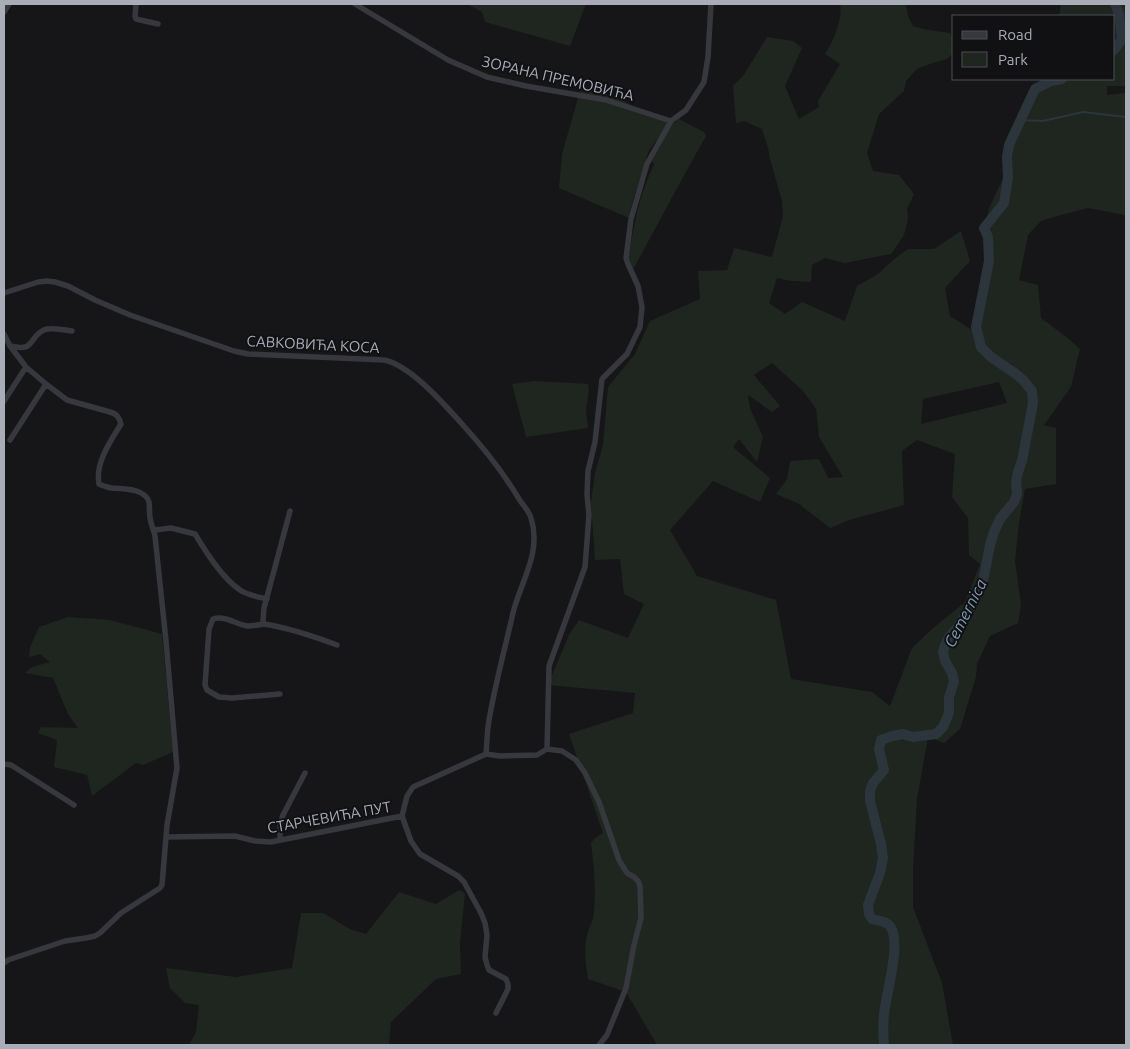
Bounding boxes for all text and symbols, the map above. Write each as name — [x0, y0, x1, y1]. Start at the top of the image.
legend — [952, 15, 1115, 80]
text: Road — [998, 26, 1033, 43]
text: Park — [998, 51, 1028, 68]
street label: ЗОРАНА ПРЕМОВИЋА — [480, 52, 636, 104]
street label: САВКОВИЋА КОСА — [246, 332, 380, 356]
water label: Cemernica — [940, 576, 990, 650]
street label: СТАРЧЕВИЋА ПУТ — [266, 798, 393, 836]

